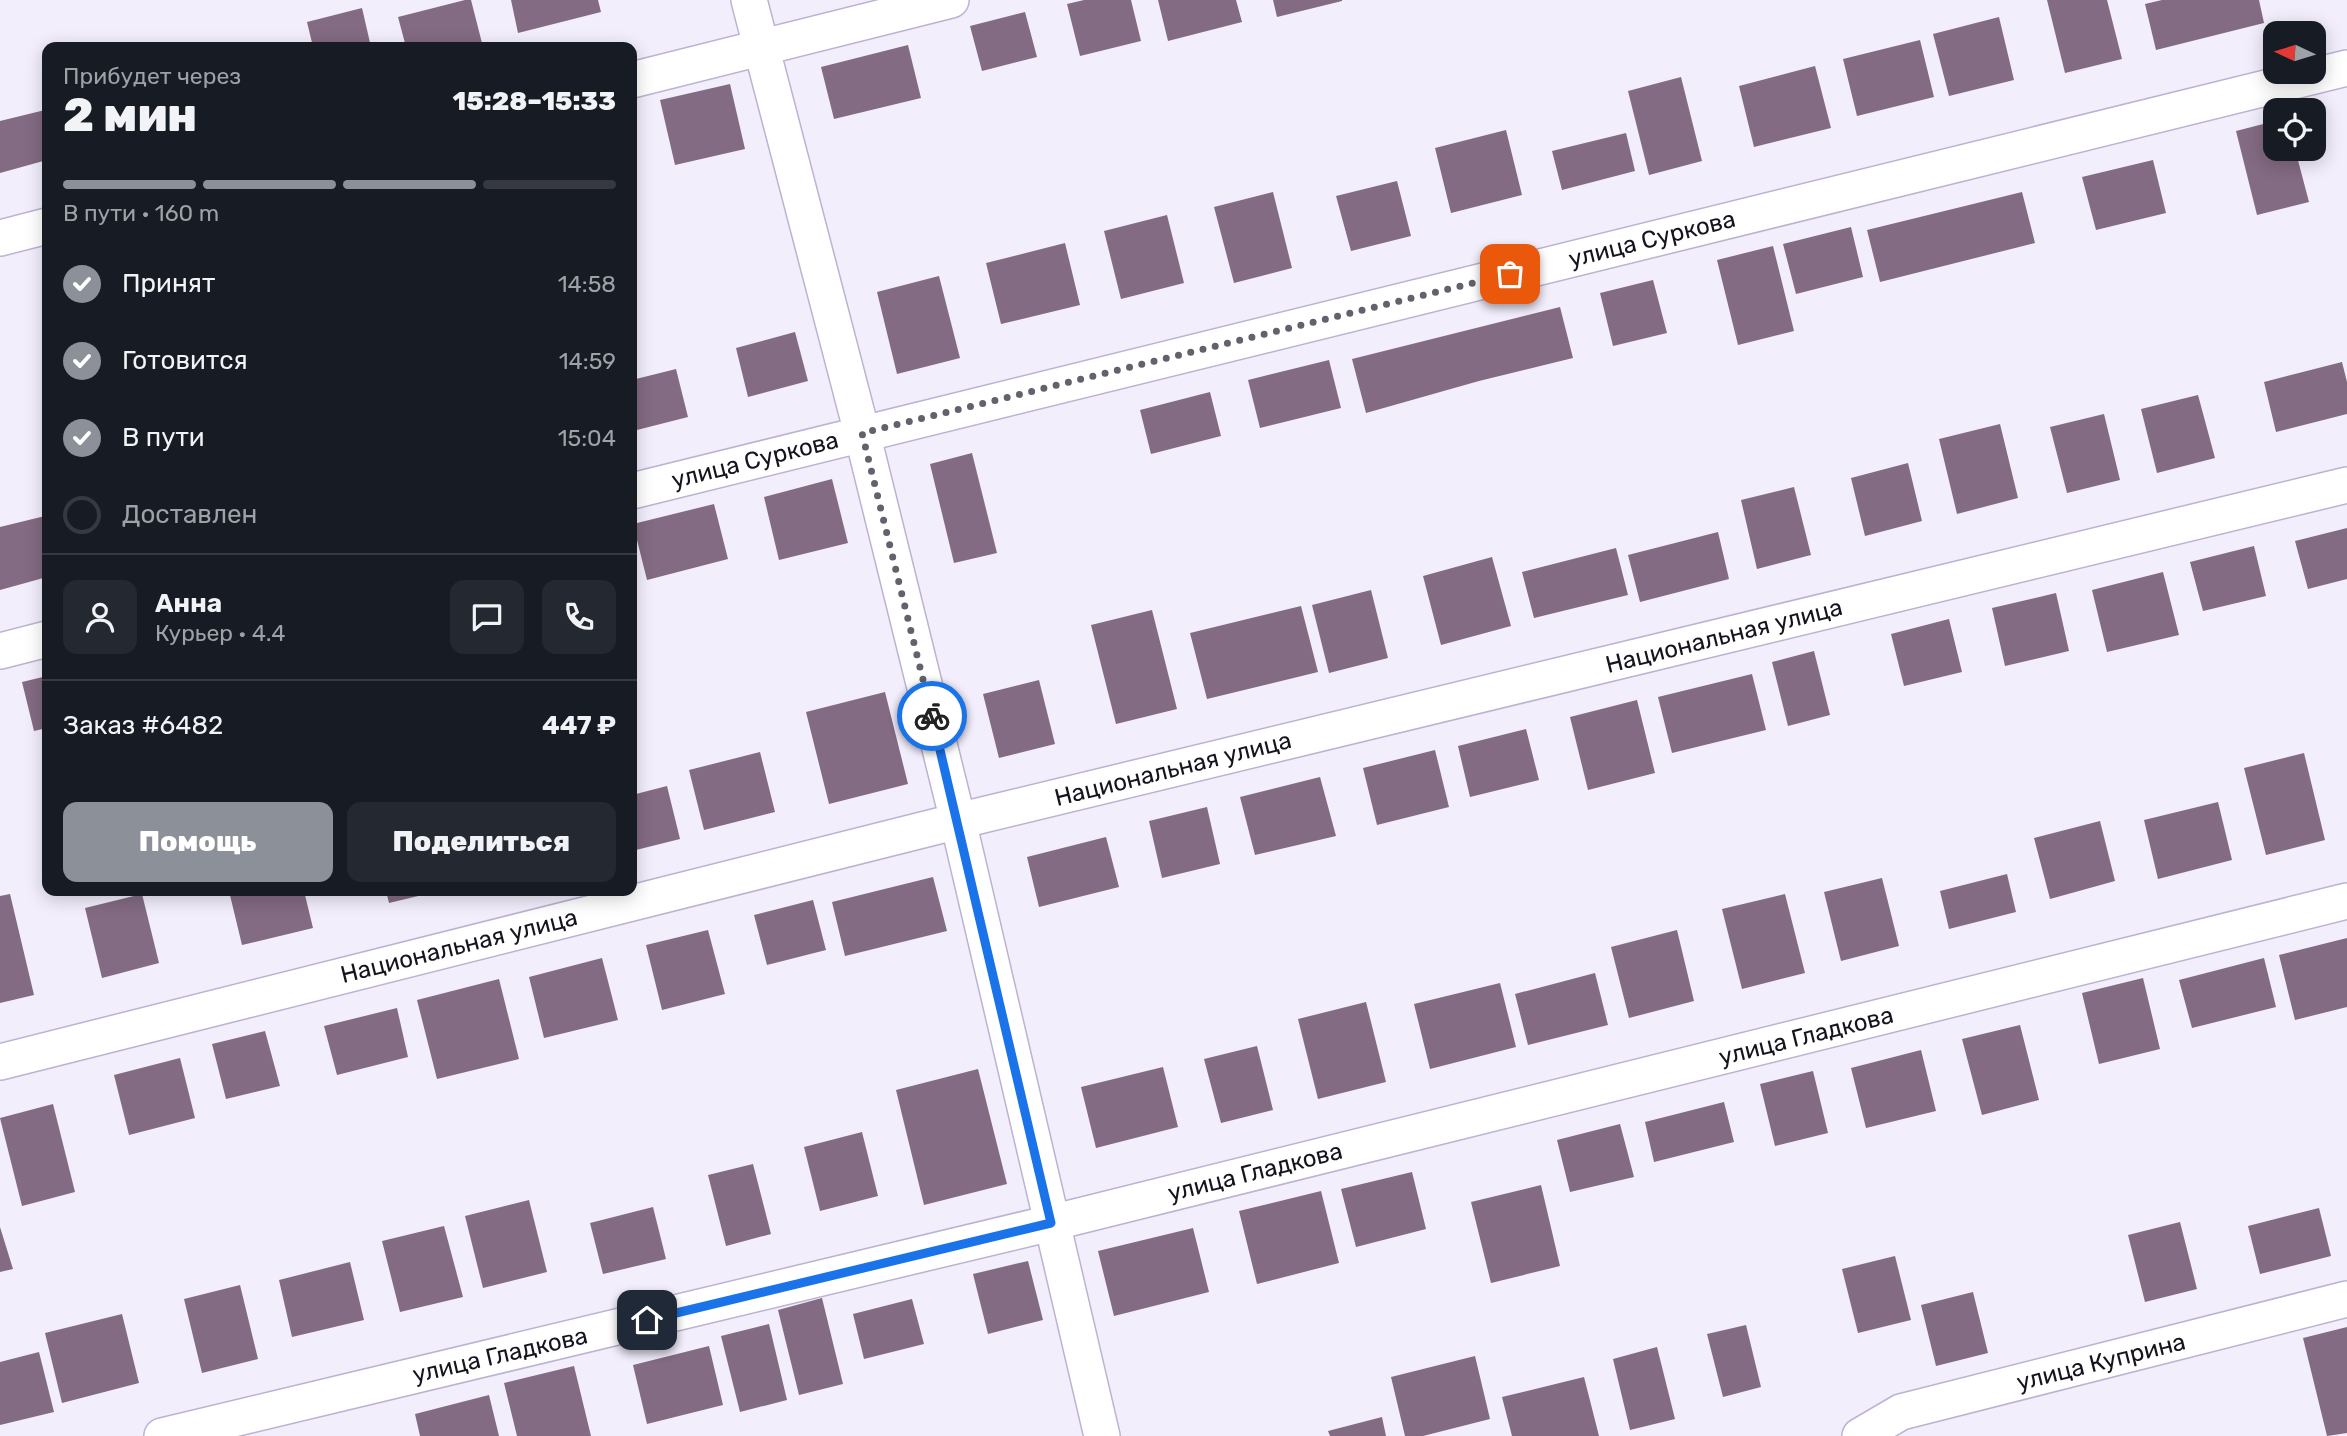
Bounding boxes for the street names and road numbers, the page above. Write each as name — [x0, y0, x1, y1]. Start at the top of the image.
street label: улица Суркова — [1566, 205, 1738, 273]
street label: улица Суркова — [669, 426, 841, 494]
street label: Национальная улица — [1603, 593, 1845, 679]
street label: Национальная улица — [1052, 726, 1294, 812]
street label: Национальная улица — [338, 903, 580, 989]
street label: улица Гладкова — [1716, 1001, 1896, 1071]
street label: улица Гладкова — [1165, 1137, 1345, 1207]
street label: улица Гладкова — [410, 1321, 590, 1389]
street label: улица Куприна — [2014, 1327, 2188, 1397]

